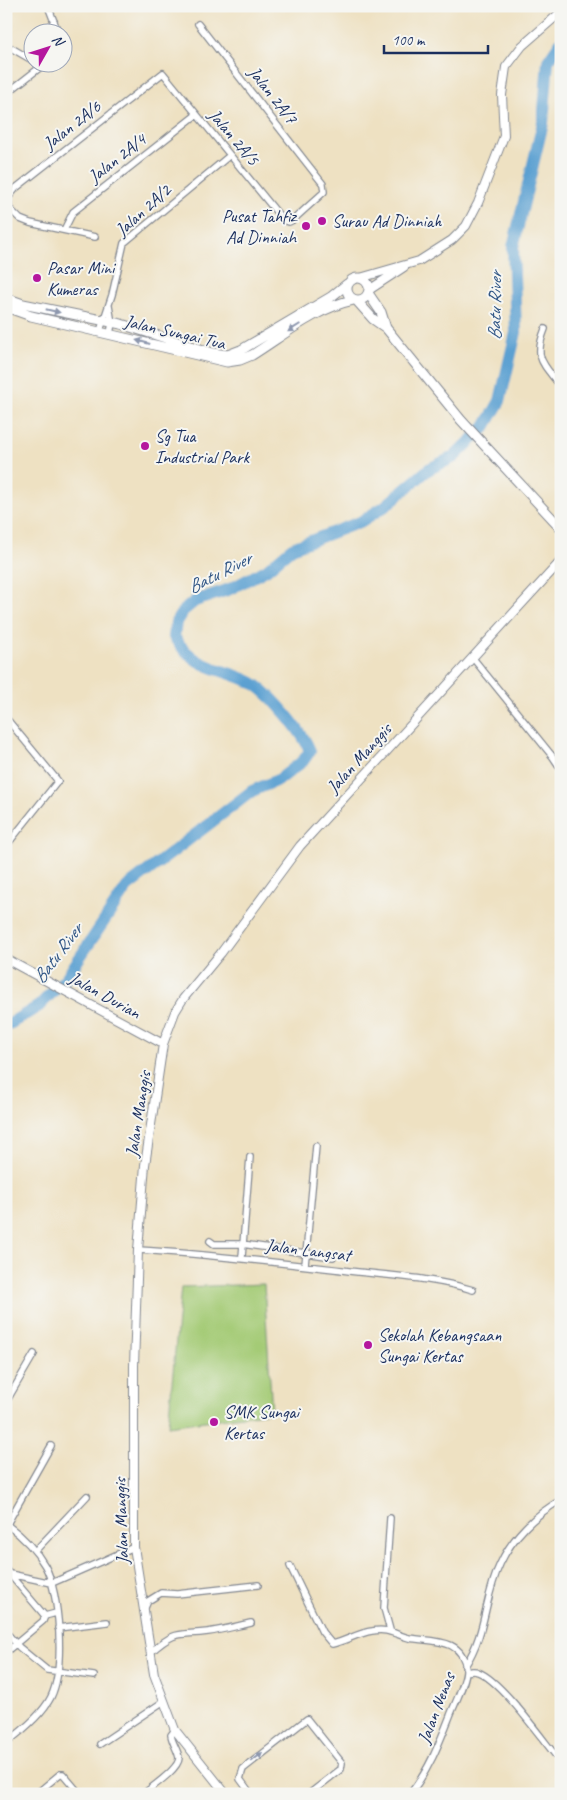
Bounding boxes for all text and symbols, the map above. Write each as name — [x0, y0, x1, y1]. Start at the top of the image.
north arrow — [22, 22, 72, 72]
scale bar — [384, 22, 488, 54]
text: N — [48, 31, 69, 51]
text: 100 m — [392, 31, 426, 50]
street label: Jalan 2A/7 — [243, 61, 303, 129]
street label: Jalan 2A/6 — [38, 95, 106, 155]
street label: Jalan 2A/5 — [203, 103, 265, 170]
street label: Jalan 2A/4 — [83, 128, 152, 188]
street label: Jalan 2A/2 — [110, 178, 177, 241]
place label: Pusat Tahfiz Ad Dinniah — [222, 205, 298, 248]
place label: Surau Ad Dinniah — [332, 210, 442, 232]
marker: Surau Ad Dinniah — [316, 215, 328, 227]
marker: Pusat Tahfiz Ad Dinniah — [300, 220, 312, 232]
place label: Pasar Mini Kumeras — [47, 257, 117, 300]
water label: Batu River — [482, 268, 508, 340]
marker: Pasar Mini Kumeras — [31, 272, 43, 284]
one-way arrow — [46, 307, 61, 315]
street label: Jalan Sungai Tua — [122, 310, 229, 355]
one-way arrow — [288, 324, 301, 333]
one-way arrow — [136, 338, 151, 346]
place label: Sg Tua Industrial Park — [155, 425, 251, 468]
marker: Sg Tua Industrial Park — [139, 440, 151, 452]
water label: Batu River — [184, 545, 258, 599]
street label: Jalan Manggis — [321, 717, 397, 798]
water label: Batu River — [28, 917, 90, 988]
street label: Jalan Durian — [65, 966, 145, 1024]
street label: Jalan Manggis — [120, 1068, 156, 1159]
street label: Jalan Langsat — [263, 1234, 355, 1266]
place label: Sekolah Kebangsaan Sungai Kertas — [378, 1324, 502, 1367]
marker: Sekolah Kebangsaan Sungai Kertas — [362, 1339, 374, 1351]
place label: SMK Sungai Kertas — [224, 1401, 302, 1444]
marker: SMK Sungai Kertas — [208, 1416, 220, 1428]
street label: Jalan Manggis — [108, 1475, 134, 1566]
street label: Jalan Nenas — [412, 1668, 460, 1747]
one-way arrow — [251, 1751, 264, 1762]

